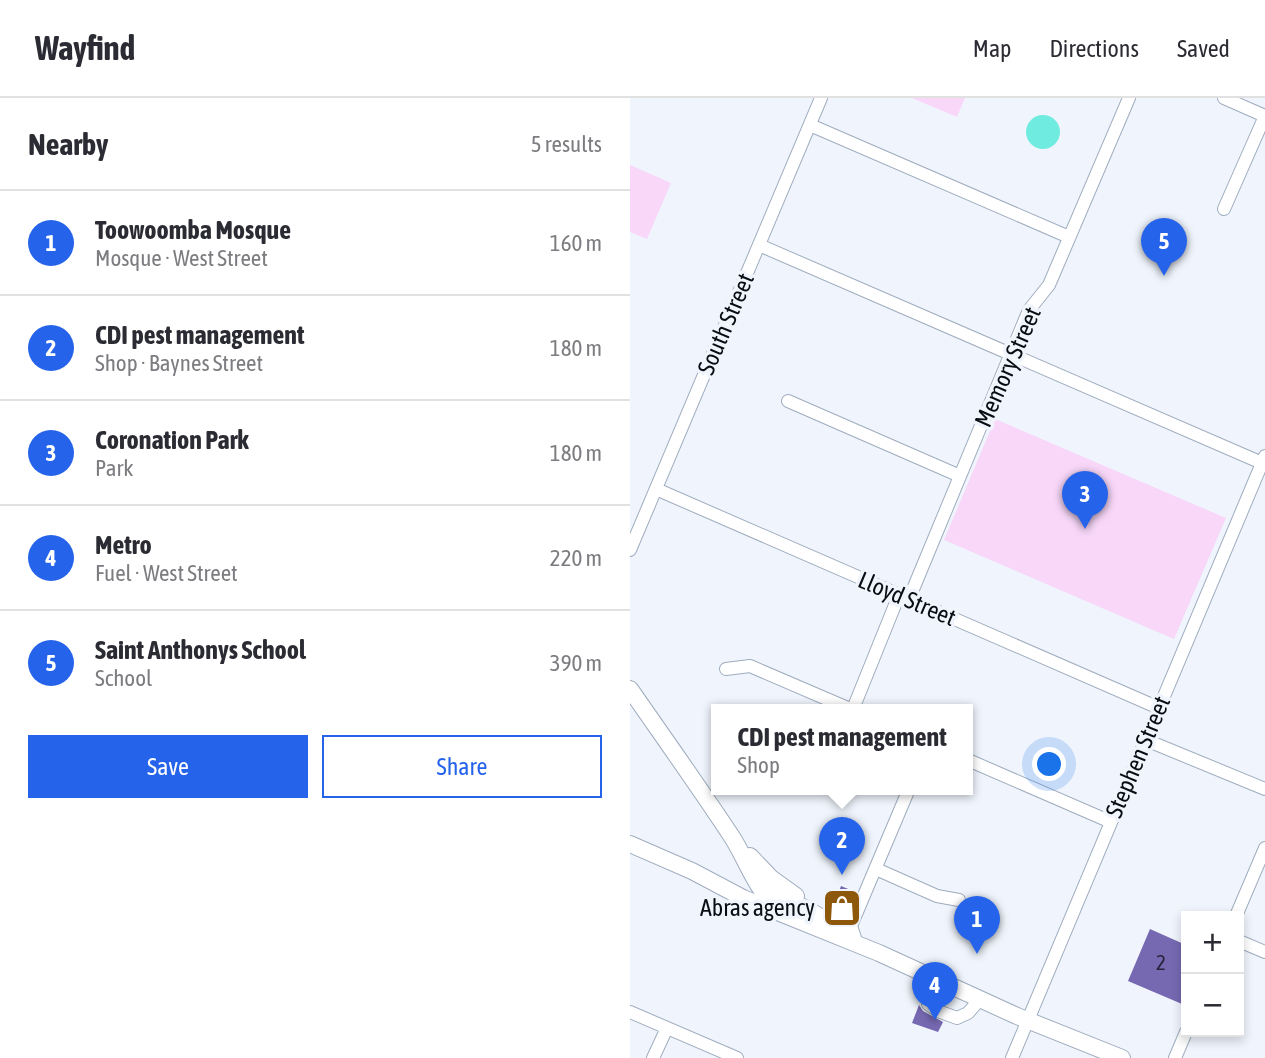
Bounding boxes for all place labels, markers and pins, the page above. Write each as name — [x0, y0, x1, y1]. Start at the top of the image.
pin: 5 — [1141, 218, 1187, 276]
pin: 3 — [1062, 471, 1108, 529]
pin: 2 — [819, 817, 865, 875]
shop icon: Abras agency — [821, 887, 863, 929]
place label: Abras agency — [700, 894, 815, 921]
pin: 1 — [954, 896, 1000, 954]
pin: 4 — [912, 962, 958, 1020]

